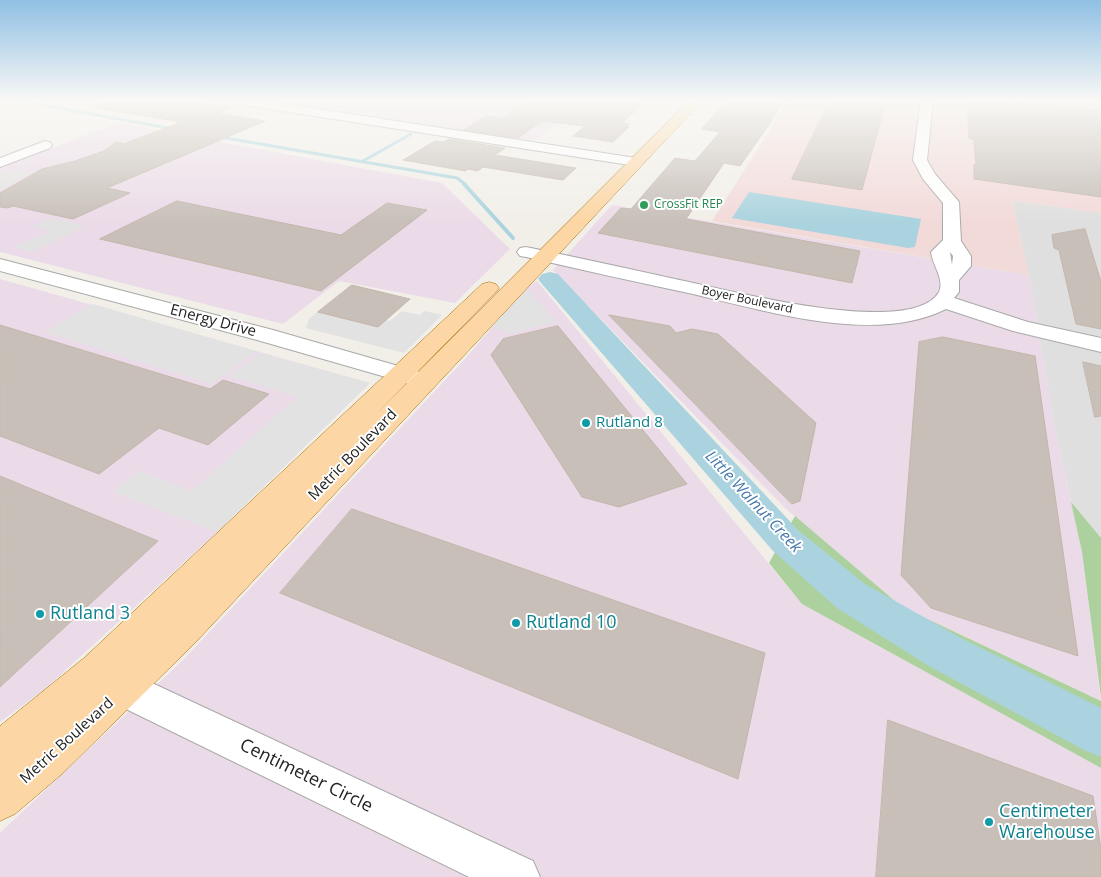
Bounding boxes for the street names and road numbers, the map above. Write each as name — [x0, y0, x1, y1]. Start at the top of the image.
street label: Boyer Boulevard — [700, 283, 794, 317]
street label: Energy Drive — [168, 301, 258, 341]
street label: Metric Boulevard — [305, 406, 401, 504]
street label: Metric Boulevard — [17, 694, 117, 788]
street label: Centimeter Circle — [236, 734, 376, 818]

